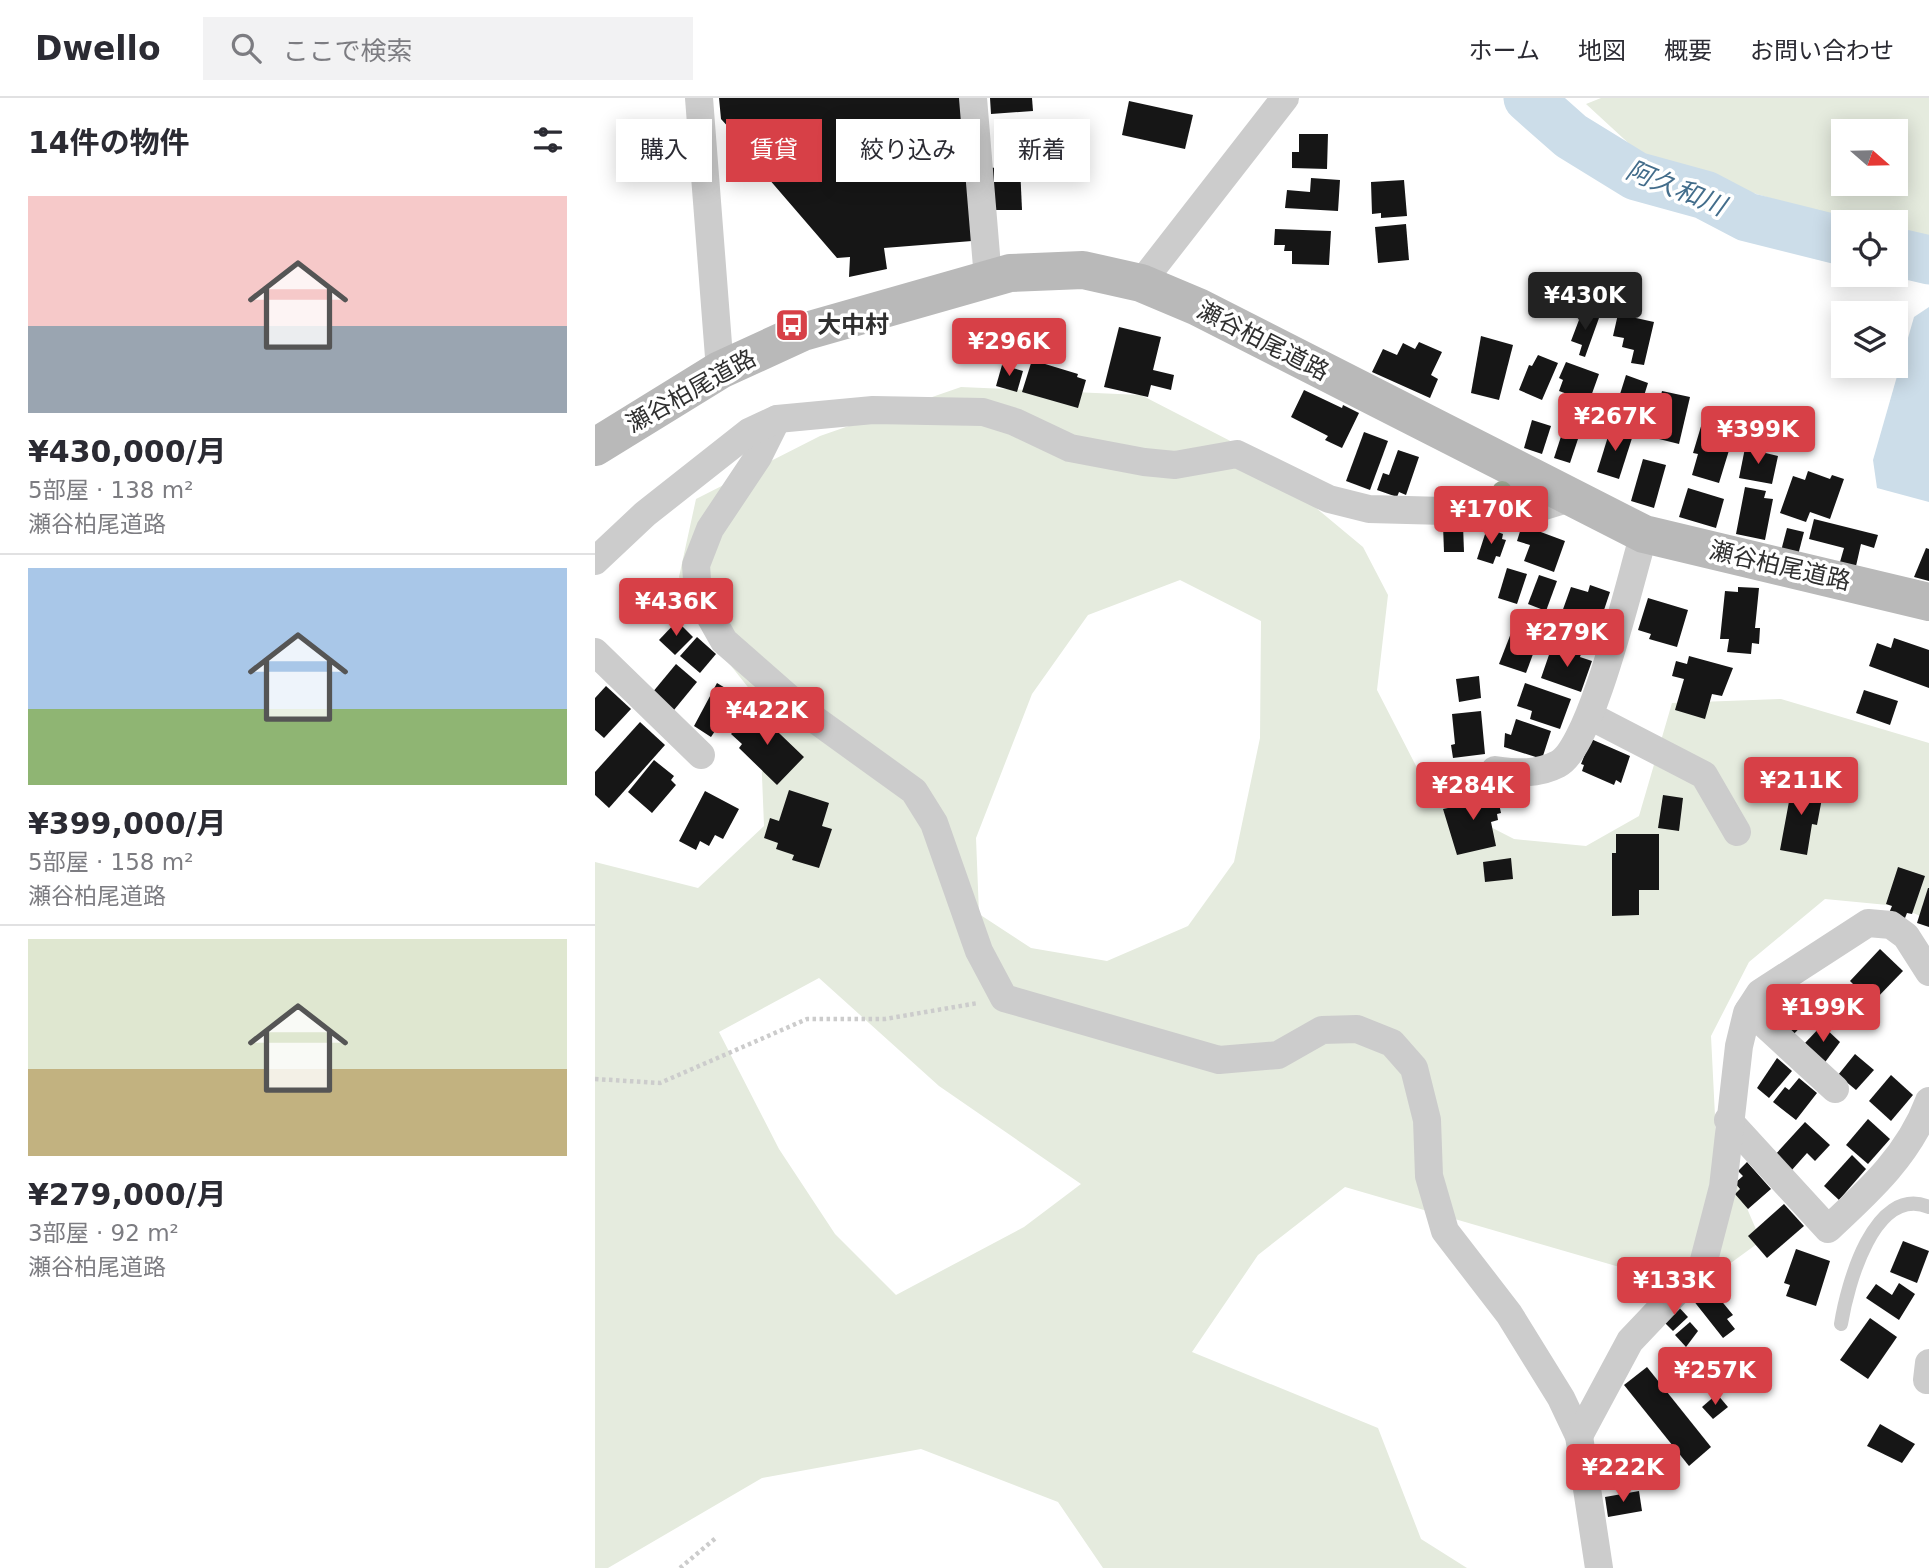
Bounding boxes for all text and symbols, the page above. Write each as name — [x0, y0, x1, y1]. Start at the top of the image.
search box — [203, 17, 693, 80]
text: Dwello — [35, 29, 161, 68]
icon: search — [227, 29, 265, 67]
text: ここで検索 — [283, 36, 413, 66]
text: ホーム — [1469, 37, 1540, 65]
text: 地図 — [1578, 37, 1626, 65]
text: 概要 — [1664, 37, 1712, 65]
text: お問い合わせ — [1750, 37, 1894, 65]
chip: 購入 — [616, 119, 712, 182]
chip: 賃貸 — [726, 119, 822, 182]
chip: 絞り込み — [836, 119, 980, 182]
chip: 新着 — [994, 119, 1090, 182]
north arrow — [1831, 119, 1907, 196]
map controls — [1831, 119, 1908, 378]
icon: filters — [529, 121, 567, 159]
text: 14件の物件 — [28, 125, 190, 160]
water label: 阿久和川 — [1622, 155, 1733, 223]
button: locate — [1831, 210, 1908, 287]
icon: home — [235, 242, 361, 368]
pin: ¥430K — [1536, 272, 1634, 332]
text: ¥430K — [1544, 282, 1626, 308]
street label: 瀬谷柏尾道路 — [1192, 296, 1334, 386]
button: layers — [1831, 301, 1908, 378]
bus stop icon: 大中村 — [773, 306, 811, 344]
place label: 大中村 — [817, 311, 889, 339]
pin: ¥296K — [960, 318, 1058, 378]
text: ¥296K — [968, 328, 1050, 354]
street label: 瀬谷柏尾道路 — [621, 344, 761, 438]
pin: ¥267K — [1566, 394, 1664, 453]
text: ¥267K — [1574, 403, 1656, 429]
pin: ¥399K — [1709, 406, 1807, 466]
text: ¥399K — [1717, 416, 1799, 442]
text: ¥430,000/月 — [28, 434, 226, 469]
text: 5部屋 · 138 m² — [28, 477, 193, 503]
pin: ¥170K — [1442, 486, 1540, 546]
text: ¥170K — [1450, 496, 1532, 522]
text: 瀬谷柏尾道路 — [28, 511, 166, 537]
street label: 瀬谷柏尾道路 — [1707, 536, 1853, 596]
pin: ¥436K — [627, 578, 725, 638]
text: ¥436K — [635, 588, 717, 614]
pin: ¥279K — [1518, 610, 1616, 669]
icon: home — [235, 614, 361, 740]
text: ¥279K — [1526, 619, 1608, 645]
pin: ¥422K — [718, 688, 816, 747]
text: ¥422K — [726, 697, 808, 723]
pin: ¥211K — [1752, 758, 1850, 817]
pin: ¥284K — [1424, 762, 1522, 822]
text: ¥211K — [1760, 767, 1842, 793]
text: ¥284K — [1432, 772, 1514, 798]
text: ¥399,000/月 — [28, 806, 226, 841]
text: 5部屋 · 158 m² — [28, 849, 193, 875]
text: 瀬谷柏尾道路 — [28, 883, 166, 909]
pin: ¥199K — [1774, 984, 1872, 1044]
icon: home — [235, 985, 361, 1111]
text: ¥199K — [1782, 994, 1864, 1020]
text: ¥279,000/月 — [28, 1177, 226, 1212]
text: 3部屋 · 92 m² — [28, 1220, 179, 1246]
text: 瀬谷柏尾道路 — [28, 1254, 166, 1280]
pin: ¥133K — [1625, 1258, 1723, 1317]
text: ¥133K — [1633, 1267, 1715, 1293]
pin: ¥257K — [1666, 1348, 1764, 1407]
text: ¥257K — [1674, 1357, 1756, 1383]
pin: ¥222K — [1574, 1444, 1672, 1504]
text: ¥222K — [1582, 1454, 1664, 1480]

